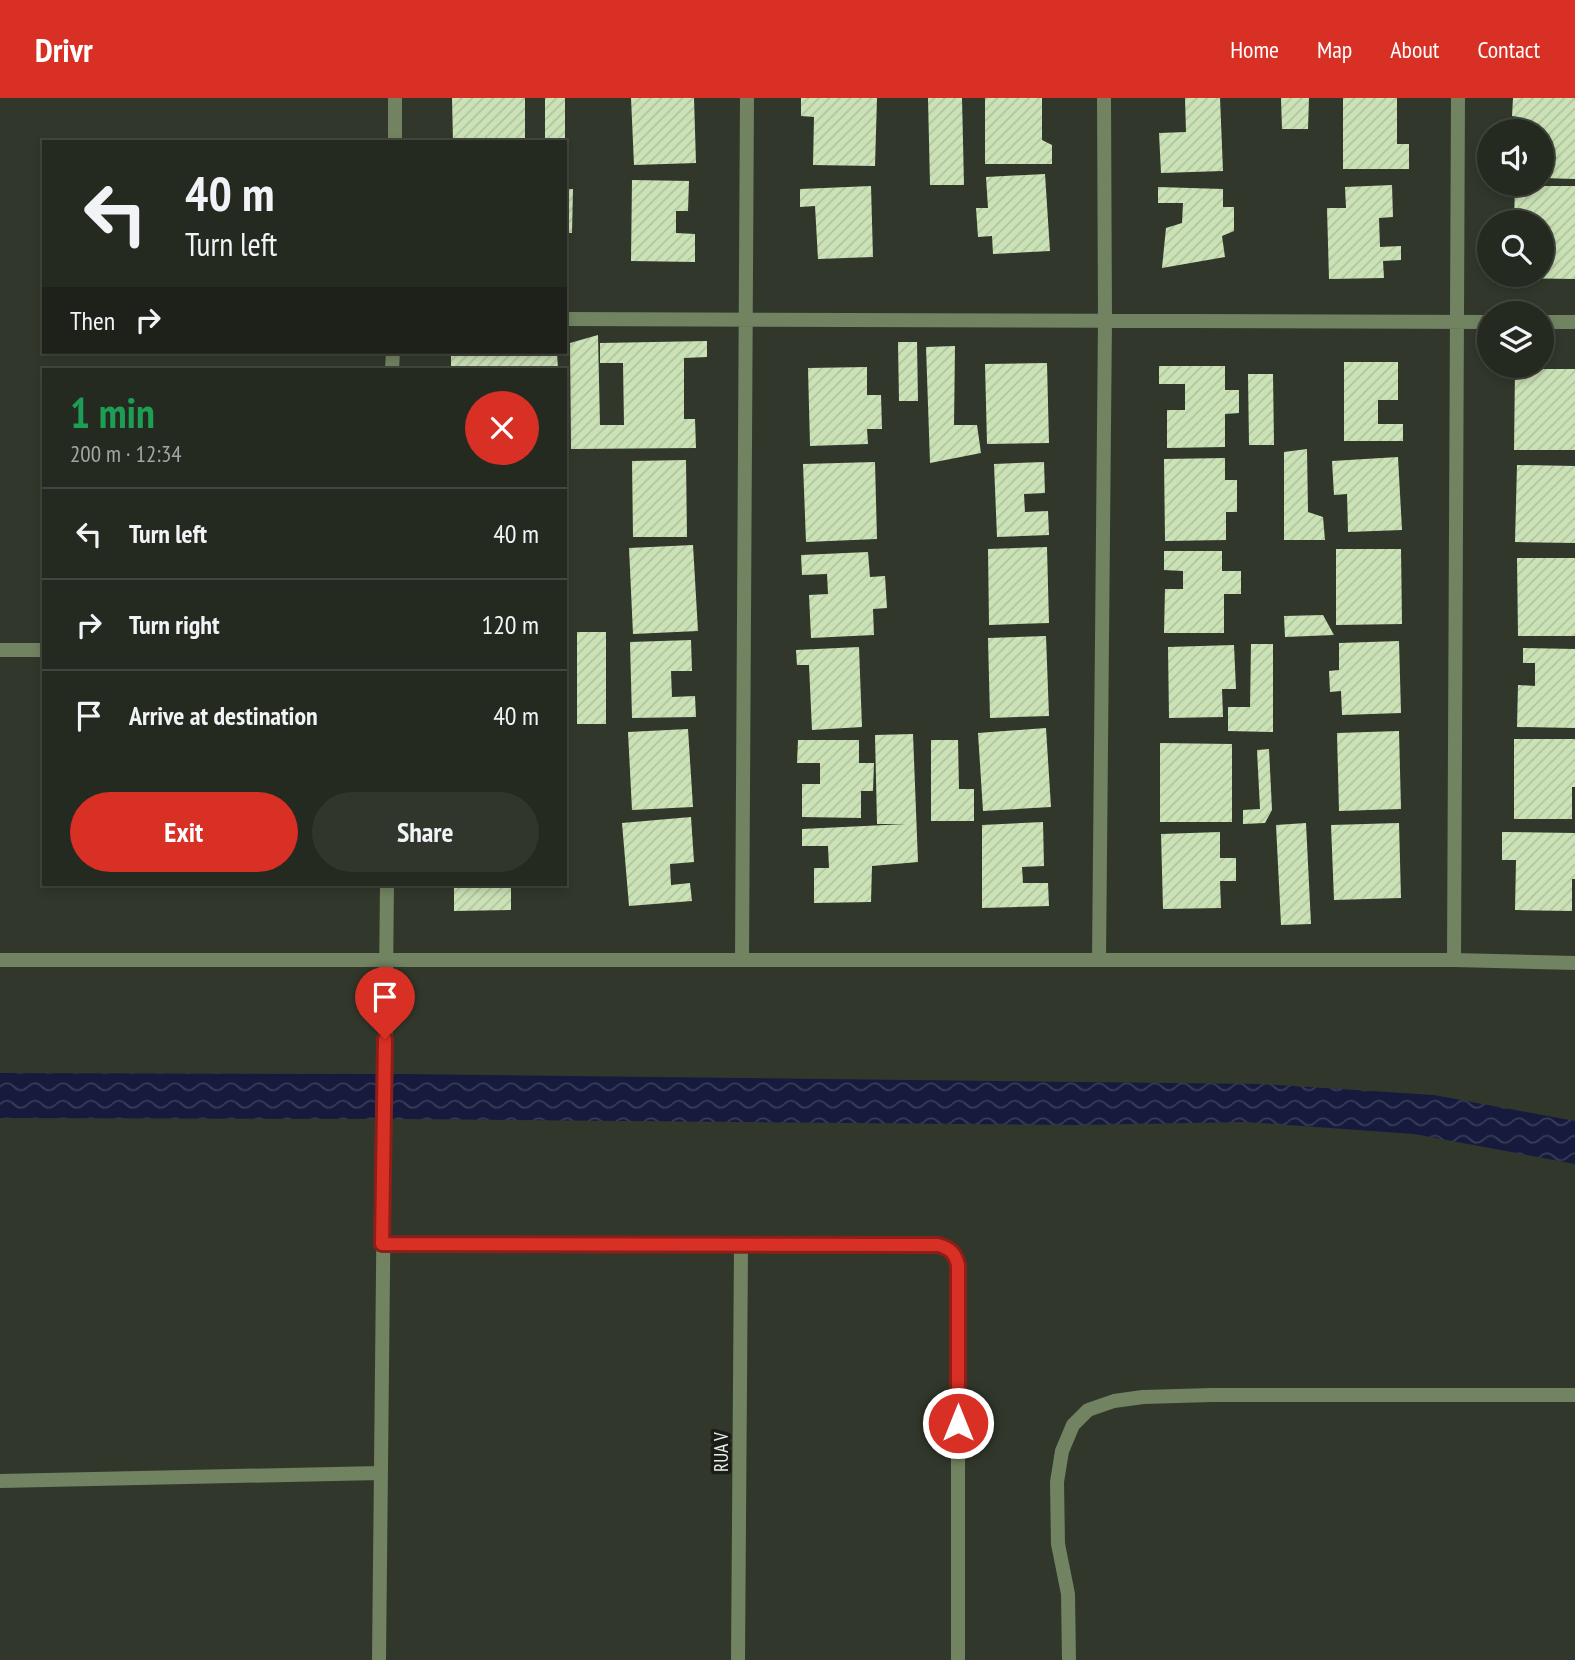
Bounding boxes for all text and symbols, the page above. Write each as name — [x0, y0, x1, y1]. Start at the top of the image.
text: Drivr — [35, 28, 93, 71]
text: Home — [1230, 34, 1279, 65]
text: Map — [1317, 34, 1352, 65]
text: About — [1390, 34, 1439, 65]
text: Contact — [1477, 34, 1540, 65]
map controls — [1477, 119, 1554, 378]
button: sound — [1477, 119, 1554, 196]
text: 40 m — [185, 161, 274, 225]
icon: left — [70, 168, 161, 259]
button: search — [1477, 210, 1554, 287]
text: Turn left — [185, 223, 277, 265]
icon: right — [129, 301, 167, 339]
button: layers — [1477, 301, 1554, 378]
text: Then — [70, 304, 115, 337]
text: 1 min — [70, 385, 155, 440]
button: close — [465, 391, 539, 465]
text: 200 m · 12:34 — [70, 439, 182, 468]
icon: left — [70, 515, 108, 553]
text: Turn left — [129, 517, 207, 550]
text: 40 m — [493, 517, 539, 550]
icon: right — [70, 606, 108, 644]
text: Turn right — [129, 608, 220, 641]
text: 120 m — [481, 608, 539, 641]
icon: arrive — [70, 697, 108, 735]
text: Arrive at destination — [129, 699, 318, 732]
text: 40 m — [493, 699, 539, 732]
button: Exit — [70, 792, 298, 872]
button: Share — [312, 792, 539, 872]
pin — [355, 967, 415, 1039]
icon: arrive — [366, 978, 404, 1016]
position arrow — [921, 1386, 995, 1460]
street label: RUA V — [709, 1432, 733, 1472]

